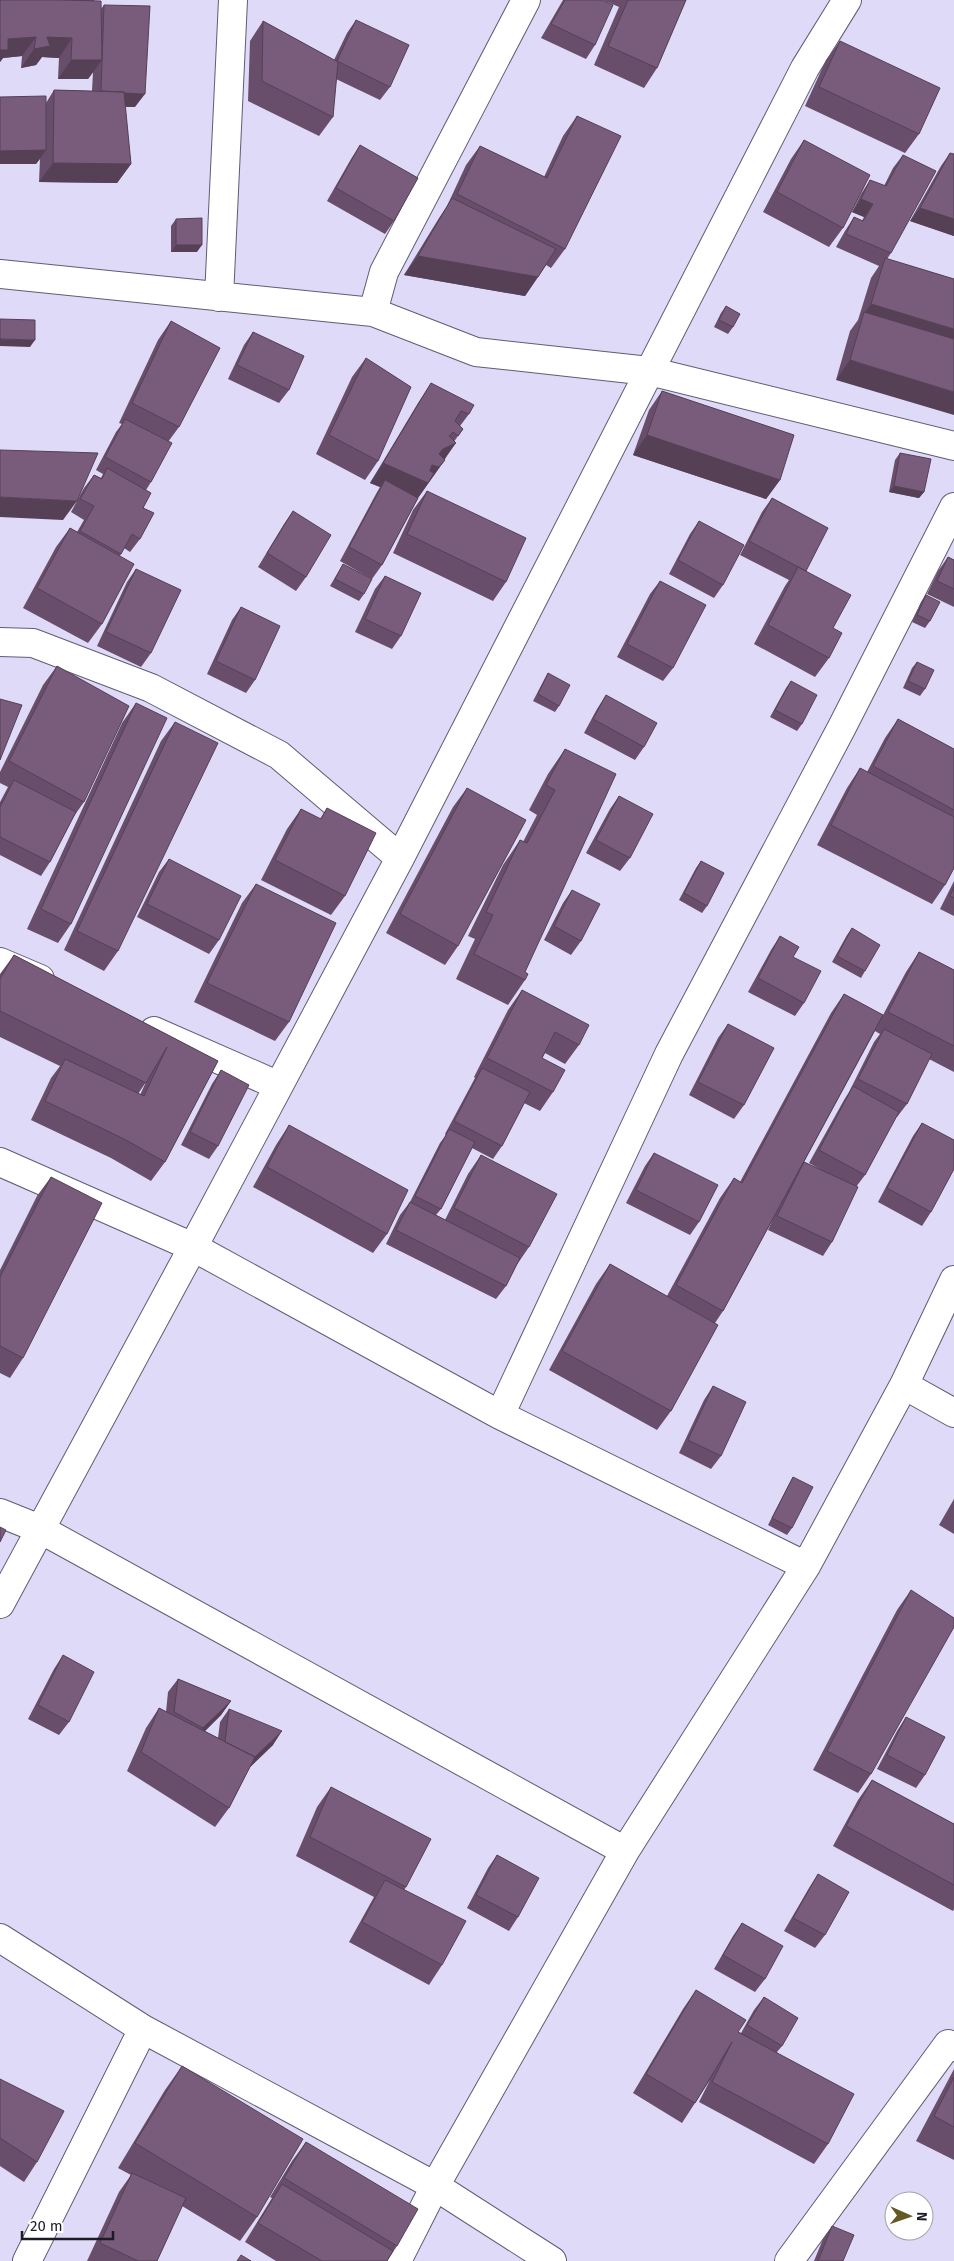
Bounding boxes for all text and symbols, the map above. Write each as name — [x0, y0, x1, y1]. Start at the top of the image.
north arrow — [884, 2191, 934, 2241]
scale bar — [22, 2208, 114, 2240]
text: N — [913, 2211, 930, 2221]
text: 20 m — [30, 2217, 63, 2235]

